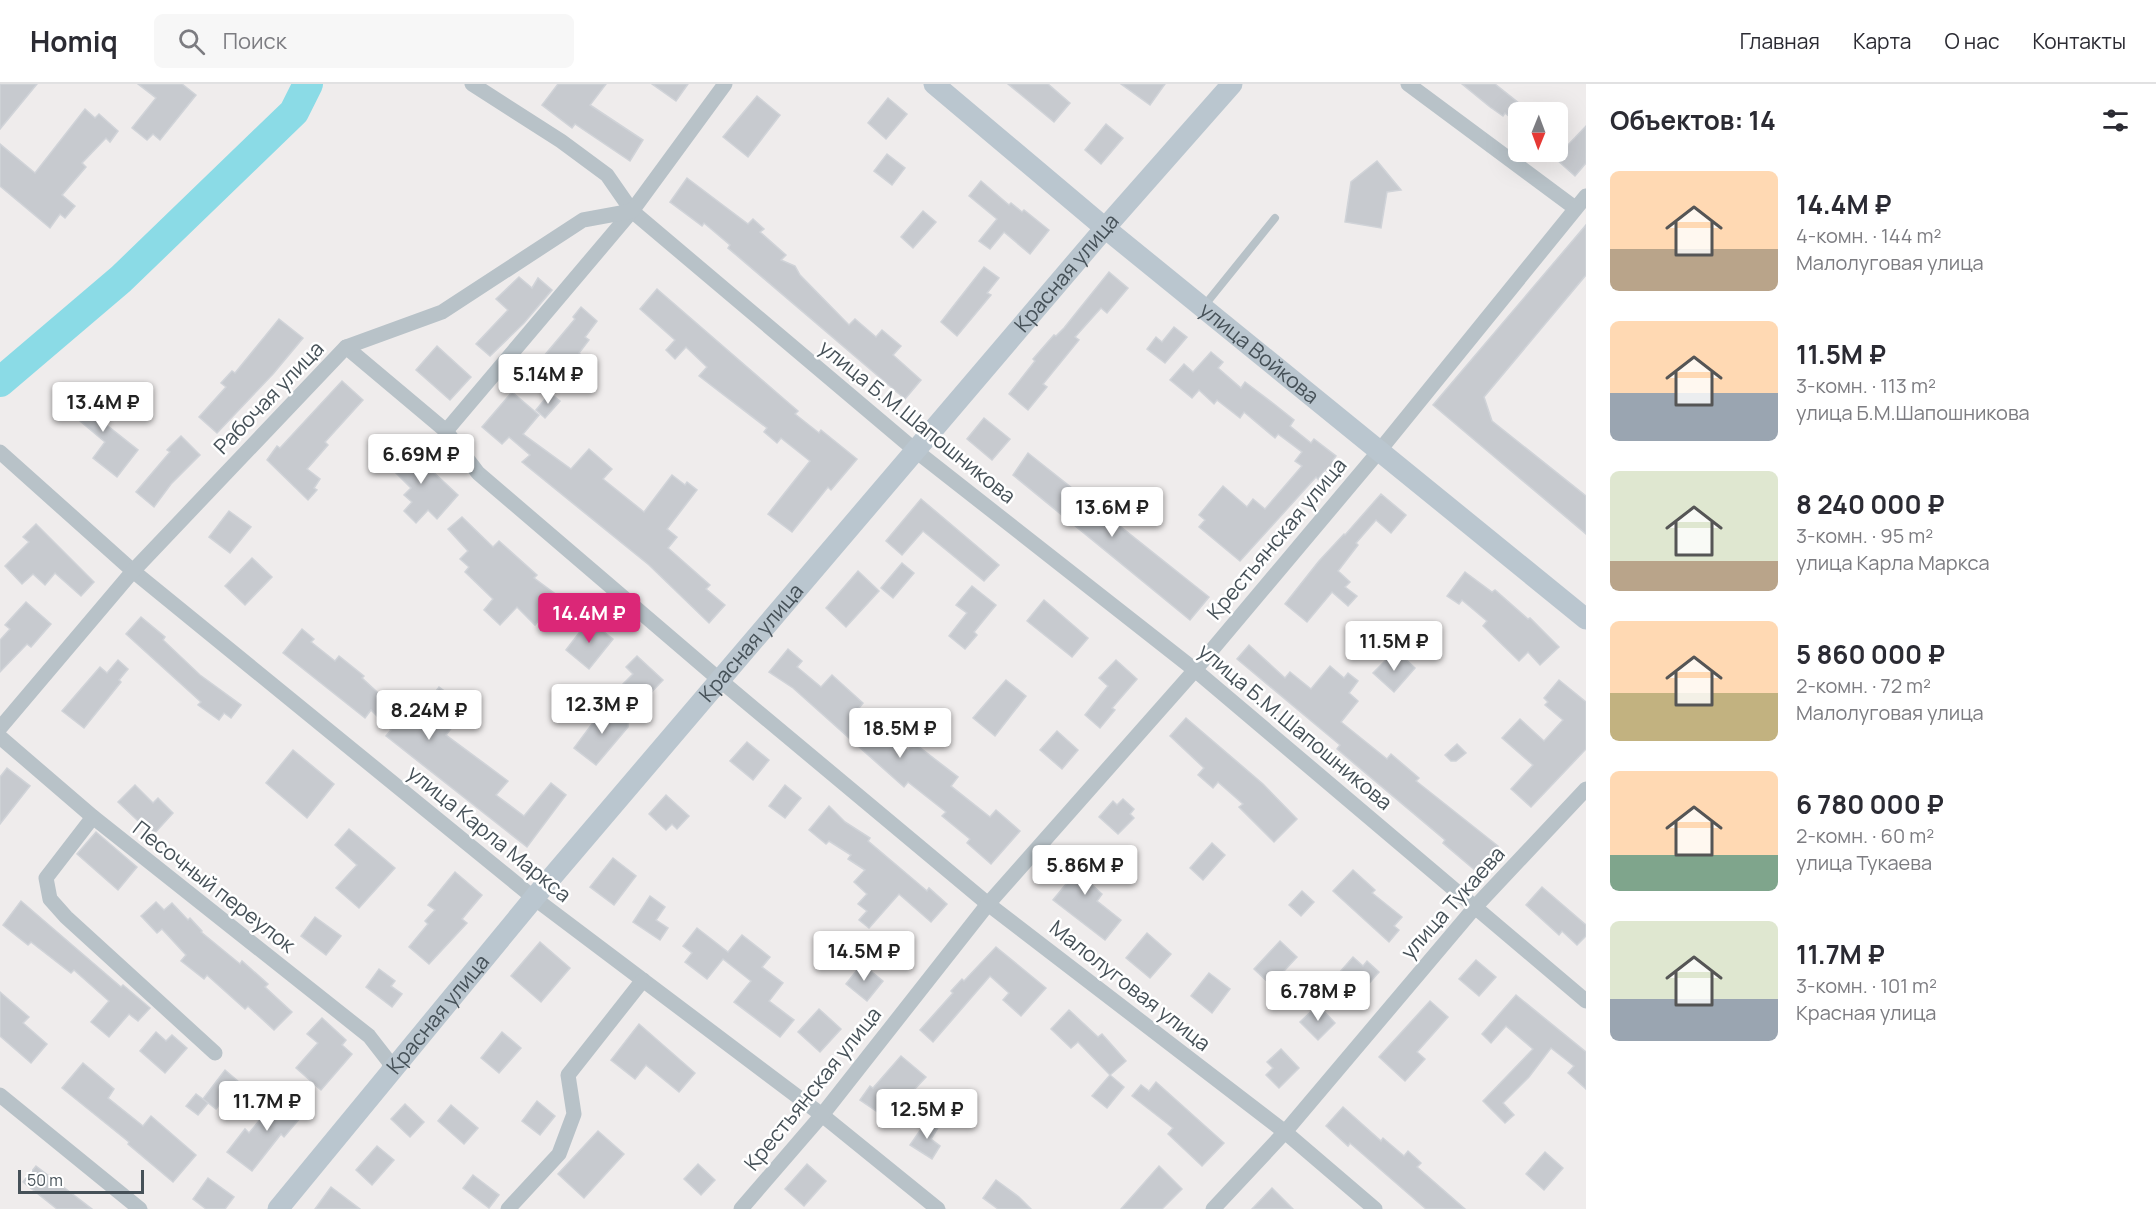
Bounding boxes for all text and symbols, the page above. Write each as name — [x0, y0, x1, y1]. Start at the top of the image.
search box — [154, 14, 574, 68]
text: Homiq — [30, 22, 118, 60]
icon: search — [175, 25, 208, 58]
text: Поиск — [223, 26, 287, 56]
text: Главная — [1740, 27, 1820, 55]
text: Карта — [1853, 27, 1911, 55]
text: О нас — [1944, 27, 2000, 55]
text: Контакты — [2033, 27, 2126, 55]
north arrow — [1508, 102, 1568, 162]
map controls — [1508, 102, 1568, 162]
text: Объектов: 14 — [1610, 102, 1776, 138]
icon: filters — [2099, 104, 2132, 137]
text: 14.4M ₽ — [1796, 186, 1892, 222]
icon: home — [1658, 195, 1730, 267]
street label: Красная улица — [1007, 207, 1124, 338]
text: 4-комн. · 144 m² — [1796, 222, 1942, 249]
text: Малолуговая улица — [1796, 249, 1984, 276]
street label: улица Войкова — [1194, 295, 1325, 409]
street label: улица Б.М.Шапошникова — [813, 333, 1022, 509]
street label: Рабочая улица — [207, 335, 329, 460]
text: 11.5M ₽ — [1796, 336, 1886, 372]
icon: home — [1658, 345, 1730, 417]
pin: 5.14M ₽ — [493, 354, 603, 405]
text: 5.14M ₽ — [512, 360, 584, 387]
text: 3-комн. · 113 m² — [1796, 372, 1936, 399]
pin: 13.4M ₽ — [48, 382, 158, 433]
text: 13.4M ₽ — [66, 388, 140, 415]
text: улица Б.М.Шапошникова — [1796, 399, 2030, 426]
pin: 6.69M ₽ — [366, 434, 476, 485]
text: 6.69M ₽ — [382, 440, 460, 467]
street label: Крестьянская улица — [1200, 452, 1352, 625]
text: 8 240 000 ₽ — [1796, 486, 1945, 522]
pin: 13.6M ₽ — [1057, 487, 1167, 538]
text: 13.6M ₽ — [1075, 493, 1149, 520]
icon: home — [1658, 495, 1730, 567]
text: 3-комн. · 95 m² — [1796, 522, 1933, 549]
text: улица Карла Маркса — [1796, 549, 1990, 576]
street label: Красная улица — [692, 577, 809, 707]
pin: 14.4M ₽ — [534, 593, 644, 644]
text: 14.4M ₽ — [552, 599, 626, 626]
pin: 11.5M ₽ — [1339, 621, 1449, 672]
text: 11.5M ₽ — [1359, 627, 1429, 654]
text: 5 860 000 ₽ — [1796, 636, 1945, 672]
street label: улица Б.М.Шапошникова — [1193, 637, 1399, 816]
icon: home — [1658, 645, 1730, 717]
text: 2-комн. · 72 m² — [1796, 672, 1931, 699]
pin: 12.3M ₽ — [547, 684, 657, 735]
pin: 8.24M ₽ — [374, 690, 484, 741]
text: 12.3M ₽ — [565, 690, 639, 717]
text: 8.24M ₽ — [391, 696, 467, 723]
text: Малолуговая улица — [1796, 699, 1984, 726]
pin: 18.5M ₽ — [845, 708, 955, 759]
text: 18.5M ₽ — [863, 714, 937, 741]
street label: улица Карла Маркса — [402, 758, 577, 908]
text: 6 780 000 ₽ — [1796, 786, 1944, 822]
icon: home — [1658, 795, 1730, 867]
street label: Песочный переулок — [128, 814, 302, 959]
text: 2-комн. · 60 m² — [1796, 822, 1934, 849]
street label: улица Тукаева — [1394, 840, 1510, 965]
pin: 5.86M ₽ — [1030, 845, 1140, 896]
text: улица Тукаева — [1796, 849, 1932, 876]
text: 5.86M ₽ — [1046, 851, 1124, 878]
street label: Малолуговая улица — [1044, 914, 1217, 1057]
pin: 14.5M ₽ — [809, 931, 919, 982]
text: 11.7M ₽ — [1796, 936, 1885, 972]
text: 14.5M ₽ — [827, 937, 901, 964]
icon: home — [1658, 945, 1730, 1017]
street label: Красная улица — [380, 948, 495, 1080]
pin: 6.78M ₽ — [1263, 971, 1373, 1022]
text: 3-комн. · 101 m² — [1796, 972, 1937, 999]
text: 6.78M ₽ — [1280, 977, 1356, 1004]
text: Красная улица — [1796, 999, 1936, 1026]
street label: Крестьянская улица — [737, 1001, 887, 1176]
pin: 11.7M ₽ — [212, 1081, 322, 1132]
text: 11.7M ₽ — [233, 1087, 301, 1114]
pin: 12.5M ₽ — [872, 1089, 982, 1140]
text: 12.5M ₽ — [890, 1095, 964, 1122]
scale bar — [18, 1167, 144, 1194]
text: 50 m — [27, 1169, 63, 1191]

